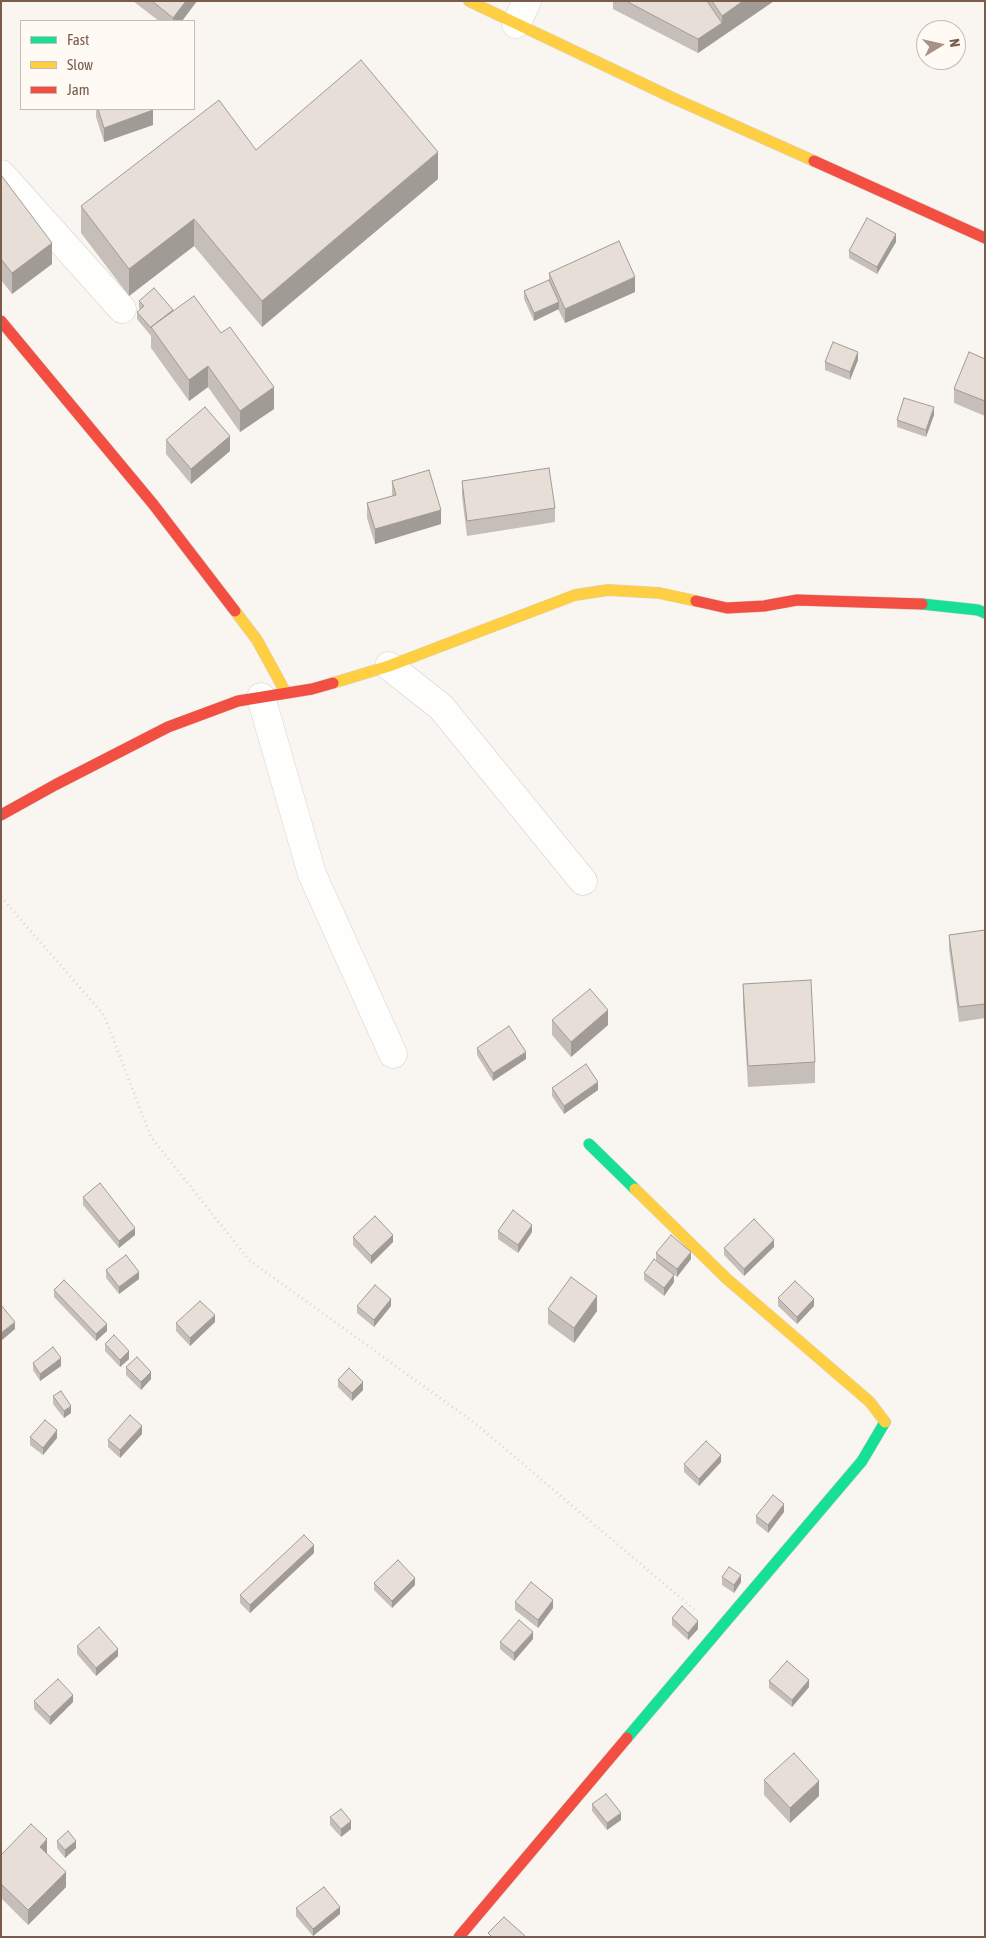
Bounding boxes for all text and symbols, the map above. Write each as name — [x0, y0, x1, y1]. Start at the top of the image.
legend — [20, 20, 195, 110]
north arrow — [916, 20, 966, 70]
text: Fast — [67, 31, 89, 48]
text: N — [946, 37, 963, 48]
text: Slow — [67, 56, 93, 73]
text: Jam — [67, 81, 90, 98]

